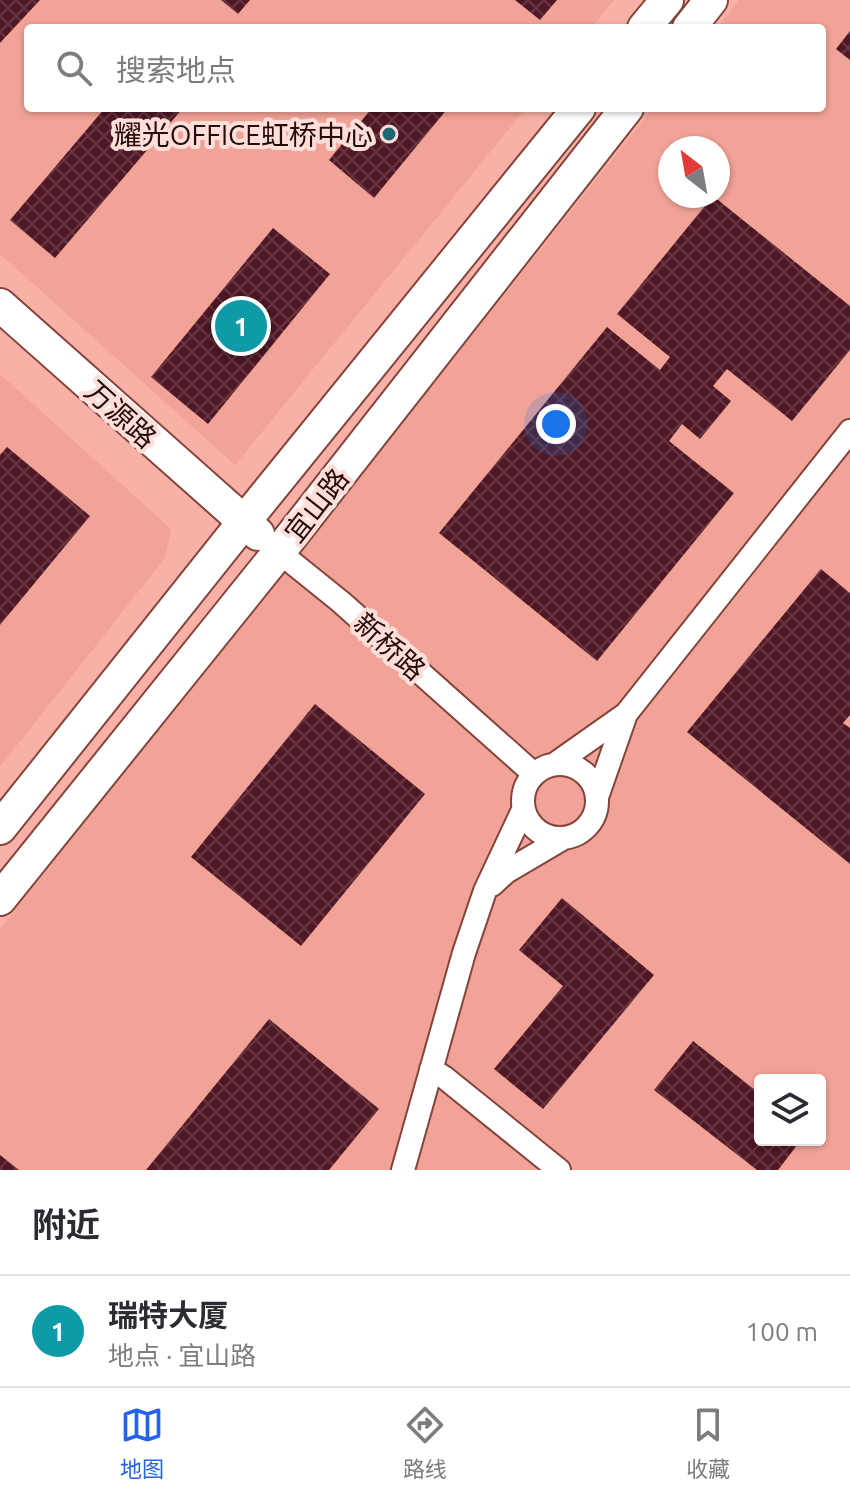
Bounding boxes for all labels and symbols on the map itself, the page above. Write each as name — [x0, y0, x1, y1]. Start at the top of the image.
place label: 耀光OFFICE虹桥中心 — [114, 119, 373, 150]
marker: 耀光OFFICE虹桥中心 — [380, 125, 398, 143]
north arrow — [658, 136, 730, 208]
pin: 1 — [215, 296, 267, 356]
street label: 万源路 — [79, 374, 163, 454]
your location — [536, 404, 576, 444]
street label: 宜山路 — [278, 462, 354, 548]
street label: 新桥路 — [348, 606, 432, 686]

